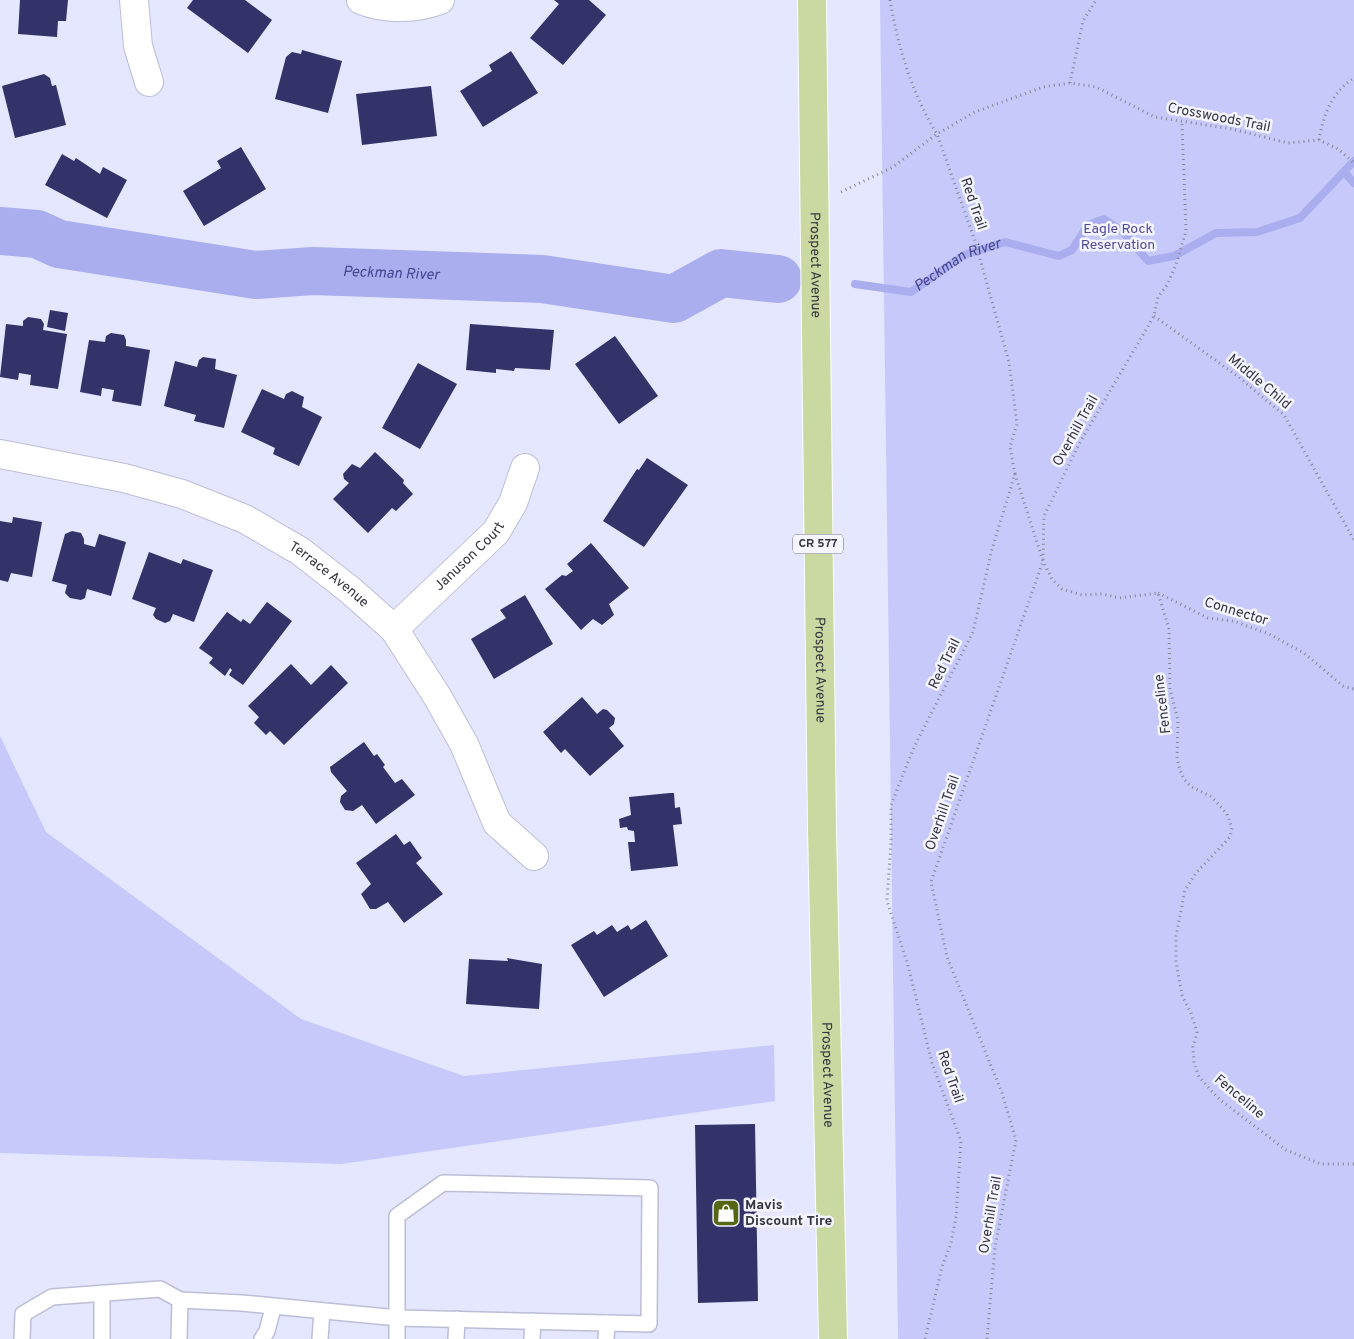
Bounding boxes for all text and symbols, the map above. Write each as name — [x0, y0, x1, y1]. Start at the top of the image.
street label: Crosswoods Trail — [1166, 100, 1272, 136]
street label: Red Trail — [956, 176, 990, 232]
street label: Prospect Avenue — [806, 212, 824, 318]
park label: Eagle Rock Reservation — [1081, 221, 1155, 254]
water label: Peckman River — [910, 234, 1005, 296]
water label: Peckman River — [342, 263, 441, 285]
street label: Middle Child — [1224, 351, 1294, 413]
street label: Overhill Trail — [1050, 393, 1102, 469]
street label: Januson Court — [431, 519, 509, 595]
road number: CR 577 — [793, 534, 843, 554]
street label: Terrace Avenue — [286, 538, 372, 611]
street label: Connector — [1202, 594, 1271, 630]
street label: Prospect Avenue — [811, 617, 829, 723]
street label: Red Trail — [926, 636, 964, 692]
street label: Fenceline — [1151, 673, 1175, 735]
street label: Overhill Trail — [922, 773, 964, 853]
street label: Prospect Avenue — [818, 1022, 837, 1128]
street label: Red Trail — [933, 1049, 967, 1105]
street label: Fenceline — [1211, 1071, 1267, 1123]
street label: Overhill Trail — [976, 1175, 1006, 1255]
place label: Mavis Discount Tire — [745, 1197, 832, 1230]
shop icon: Mavis Discount Tire — [711, 1198, 741, 1228]

